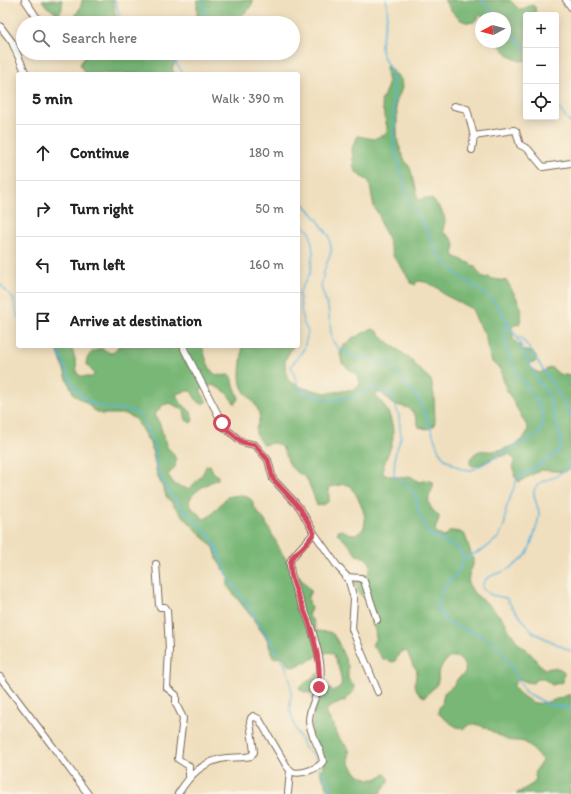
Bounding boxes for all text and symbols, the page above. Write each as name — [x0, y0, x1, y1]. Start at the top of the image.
north arrow — [475, 12, 511, 48]
map controls — [523, 12, 559, 120]
button: + — [523, 12, 559, 48]
search box — [16, 16, 300, 60]
icon: search — [30, 27, 52, 49]
text: Search here — [62, 29, 137, 47]
button: − — [523, 48, 559, 84]
button: locate — [523, 84, 559, 120]
text: 5 min — [32, 88, 72, 108]
text: Walk · 390 m — [212, 91, 284, 106]
icon: ahead — [32, 142, 54, 164]
text: Continue — [70, 144, 129, 162]
text: 180 m — [249, 145, 284, 160]
icon: right — [32, 198, 54, 220]
text: Turn right — [70, 200, 134, 218]
text: 50 m — [255, 201, 284, 216]
icon: left — [32, 254, 54, 276]
text: Turn left — [70, 256, 125, 274]
text: 160 m — [249, 257, 284, 272]
icon: arrive — [32, 310, 54, 332]
text: Arrive at destination — [70, 312, 202, 330]
route start — [213, 414, 231, 432]
route end — [310, 678, 328, 696]

